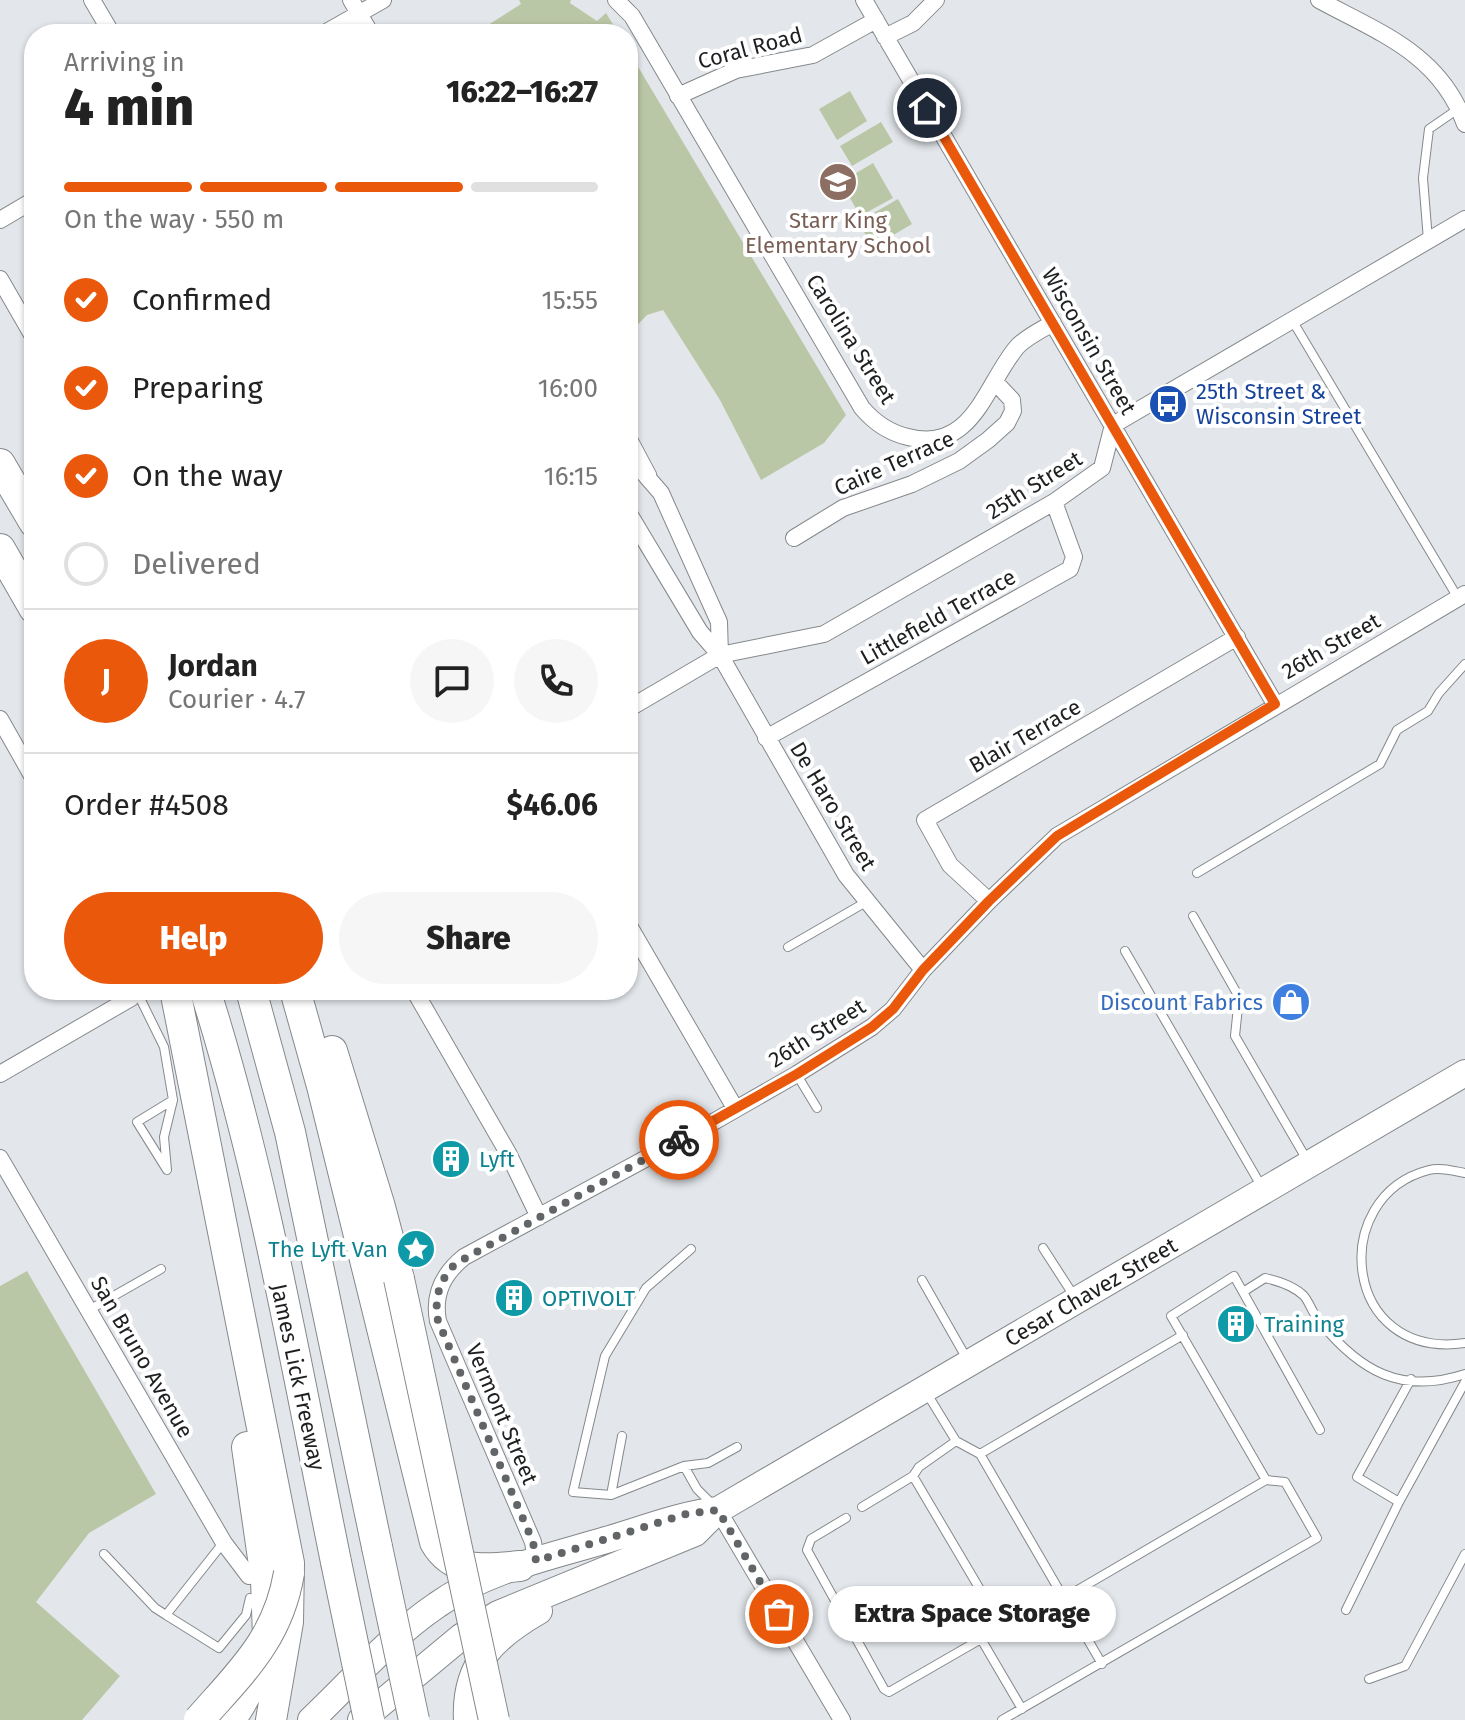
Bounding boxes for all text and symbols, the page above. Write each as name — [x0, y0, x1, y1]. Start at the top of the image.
street label: Coral Road — [695, 21, 805, 75]
text: Arriving in — [64, 47, 185, 78]
text: 16:22–16:27 — [446, 74, 598, 110]
pin — [893, 74, 961, 142]
text: 4 min — [64, 76, 194, 139]
icon: home — [905, 86, 949, 130]
school or university icon: Starr King Elementary School — [817, 161, 859, 203]
text: On the way · 550 m — [64, 204, 284, 235]
place label: Starr King Elementary School — [745, 207, 931, 259]
street label: Wisconsin Street — [1036, 263, 1142, 419]
street label: Carolina Street — [800, 269, 902, 409]
icon: check — [64, 278, 108, 322]
text: Confirmed — [132, 282, 272, 318]
text: 15:55 — [541, 285, 598, 316]
icon: check — [64, 366, 108, 410]
text: Preparing — [132, 370, 263, 406]
text: 16:00 — [538, 373, 598, 404]
place label: 25th Street & Wisconsin Street — [1196, 378, 1361, 430]
bus stop icon: 25th Street & Wisconsin Street — [1147, 383, 1189, 425]
street label: Caire Terrace — [830, 425, 958, 501]
street label: 25th Street — [981, 445, 1087, 525]
icon: check — [64, 454, 108, 498]
text: On the way — [132, 458, 283, 494]
text: 16:15 — [543, 461, 598, 492]
text: Delivered — [132, 546, 261, 582]
street label: Littlefield Terrace — [856, 563, 1020, 671]
street label: 26th Street — [1277, 607, 1385, 685]
button: chat — [410, 639, 494, 723]
button: phone — [514, 639, 598, 723]
text: Jordan — [168, 648, 258, 684]
text: J — [101, 663, 111, 699]
text: Courier · 4.7 — [168, 684, 306, 715]
street label: Blair Terrace — [964, 693, 1086, 779]
street label: De Haro Street — [784, 737, 882, 875]
text: Order #4508 — [64, 787, 229, 823]
text: $46.06 — [506, 787, 598, 823]
button: Help — [64, 892, 323, 984]
button: Share — [339, 892, 598, 984]
shop icon: Discount Fabrics — [1270, 981, 1312, 1023]
place label: Discount Fabrics — [1100, 989, 1263, 1016]
street label: 26th Street — [764, 993, 870, 1073]
courier — [639, 1100, 719, 1180]
icon: bike — [657, 1118, 701, 1162]
building icon: Lyft — [430, 1138, 472, 1180]
place label: Lyft — [479, 1146, 515, 1173]
place icon: The Lyft Van — [395, 1228, 437, 1270]
street label: Cesar Chavez Street — [1000, 1232, 1182, 1352]
place label: The Lyft Van — [268, 1236, 388, 1263]
street label: San Bruno Avenue — [85, 1271, 199, 1443]
building icon: OPTIVOLT — [493, 1277, 535, 1319]
street label: James Lick Freeway — [265, 1281, 331, 1473]
place label: OPTIVOLT — [542, 1285, 636, 1312]
building icon: Training — [1215, 1303, 1257, 1345]
place label: Training — [1264, 1311, 1345, 1338]
street label: Vermont Street — [460, 1340, 544, 1488]
pin — [745, 1580, 813, 1648]
callout: Extra Space Storage — [827, 1586, 1115, 1642]
icon: bag — [757, 1592, 801, 1636]
text: Extra Space Storage — [854, 1598, 1090, 1629]

